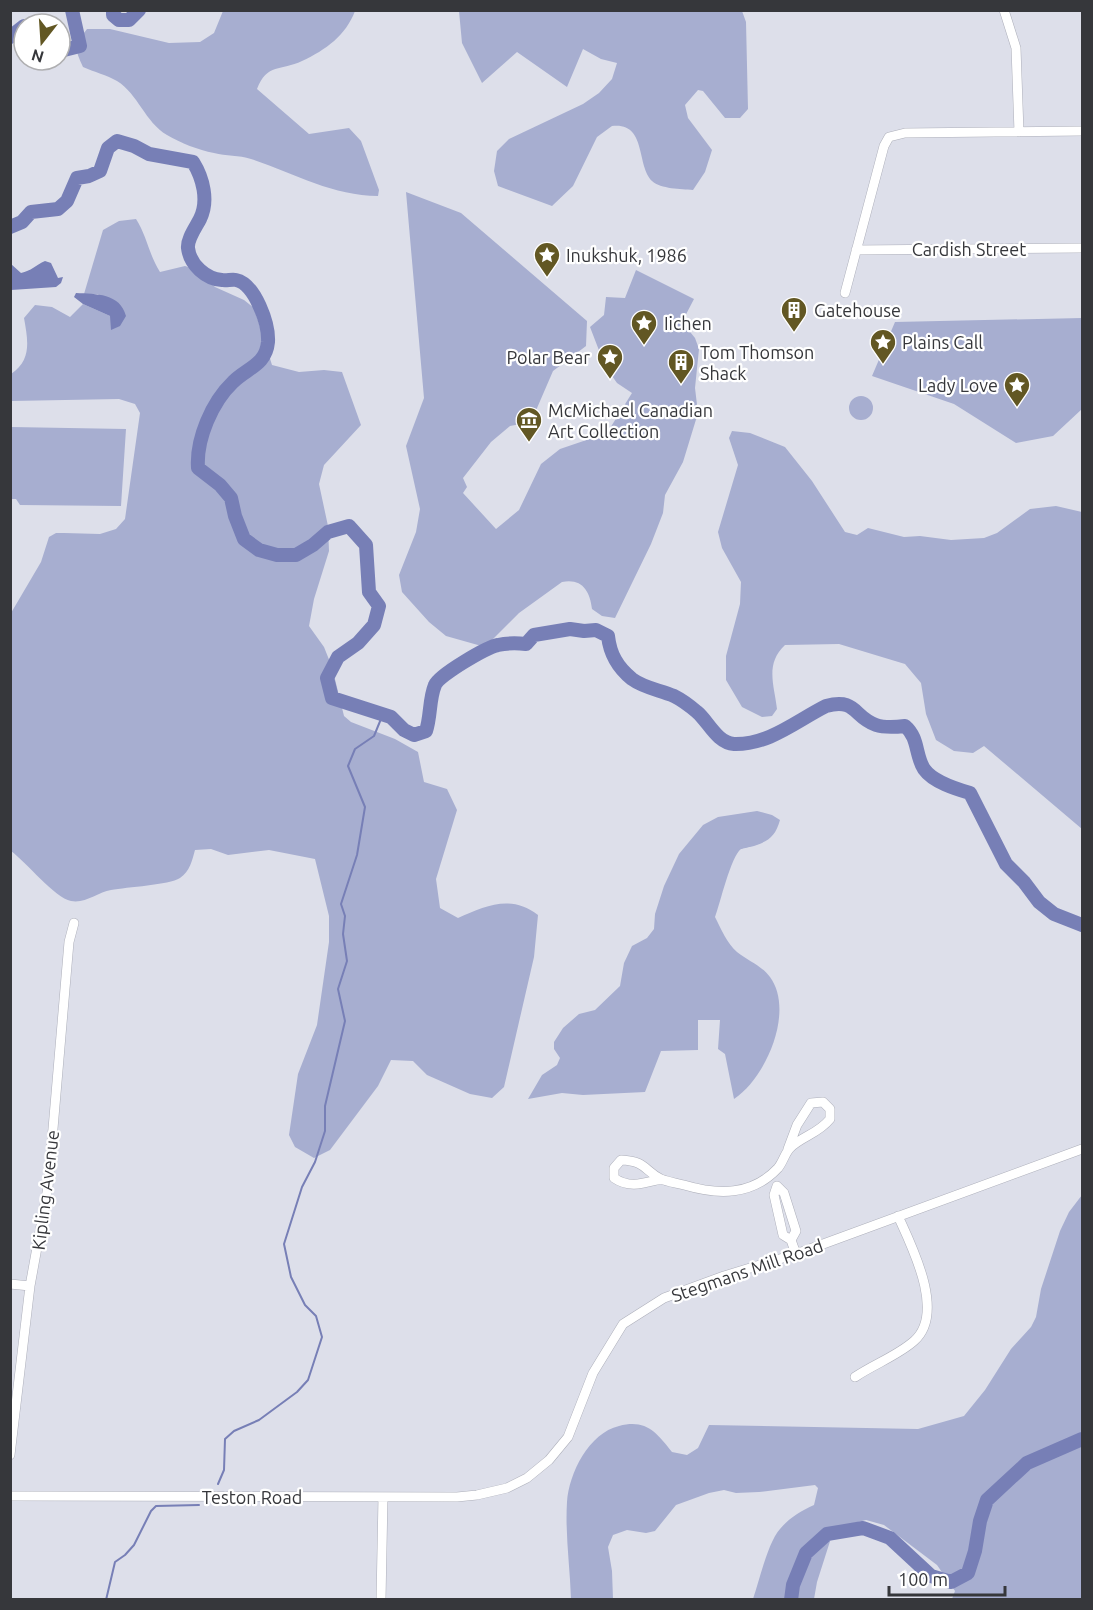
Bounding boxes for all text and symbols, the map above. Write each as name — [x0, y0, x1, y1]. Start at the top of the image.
north arrow — [12, 12, 72, 72]
text: N — [29, 46, 46, 67]
street label: Cardish Street — [912, 239, 1026, 259]
place icon: Inukshuk, 1986 — [532, 240, 562, 278]
place label: Inukshuk, 1986 — [566, 245, 687, 265]
building icon: Gatehouse — [779, 295, 809, 333]
place label: Gatehouse — [814, 300, 901, 320]
place icon: Iichen — [629, 308, 659, 346]
place label: Iichen — [664, 313, 712, 333]
place icon: Plains Call — [868, 327, 898, 365]
place label: Plains Call — [902, 332, 983, 352]
place icon: Polar Bear — [595, 342, 625, 380]
place label: Tom Thomson Shack — [700, 342, 814, 383]
place label: Polar Bear — [507, 347, 590, 367]
building icon: Tom Thomson Shack — [666, 347, 696, 385]
place icon: Lady Love — [1002, 370, 1032, 408]
place label: Lady Love — [918, 375, 998, 395]
place label: McMichael Canadian Art Collection — [548, 400, 713, 441]
museum icon: McMichael Canadian Art Collection — [514, 405, 544, 443]
street label: Kipling Avenue — [28, 1129, 62, 1251]
street label: Stegmans Mill Road — [669, 1235, 825, 1305]
street label: Teston Road — [202, 1487, 302, 1507]
scale bar — [889, 1559, 1004, 1597]
text: 100 m — [898, 1569, 948, 1589]

